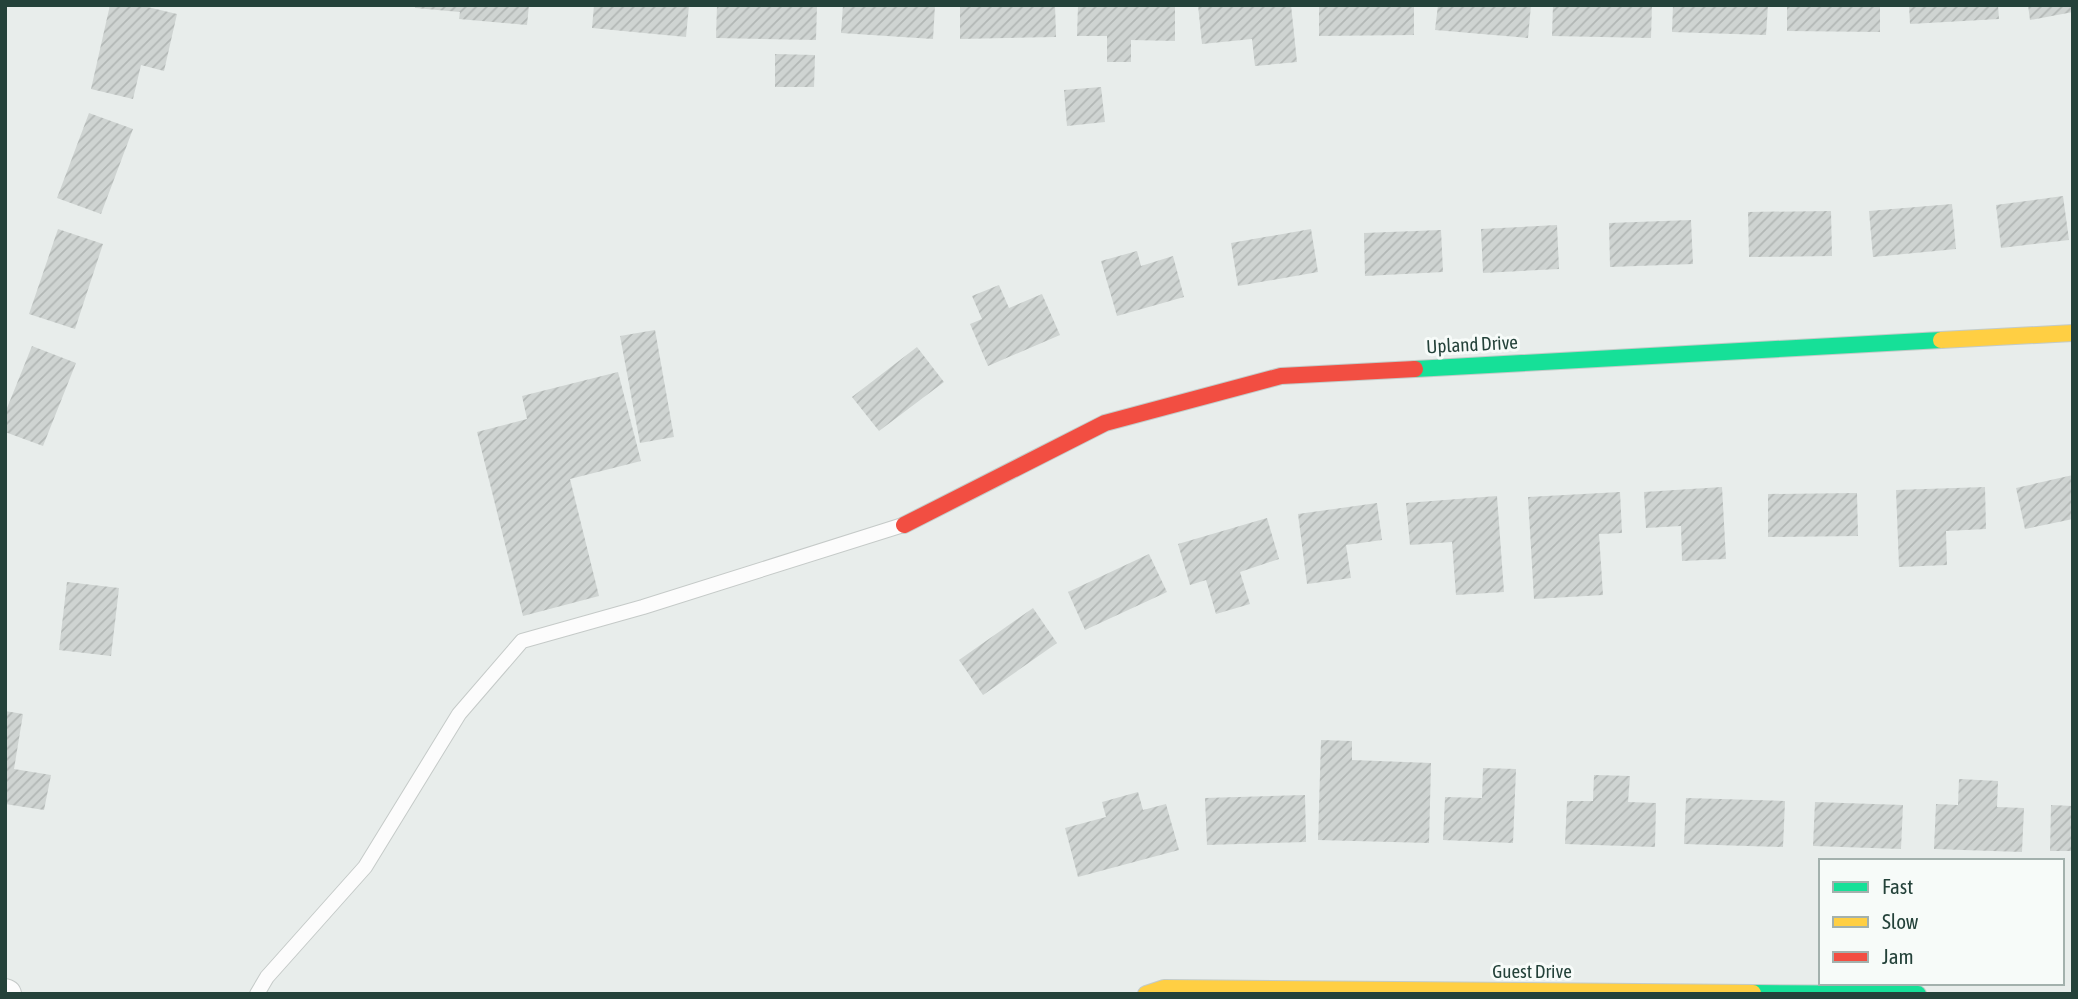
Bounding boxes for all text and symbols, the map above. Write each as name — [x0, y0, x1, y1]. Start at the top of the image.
street label: Upland Drive — [1426, 331, 1518, 357]
legend — [1819, 859, 2064, 985]
text: Fast — [1882, 874, 1913, 898]
text: Slow — [1882, 909, 1919, 933]
text: Jam — [1882, 944, 1914, 968]
street label: Guest Drive — [1492, 960, 1572, 982]

